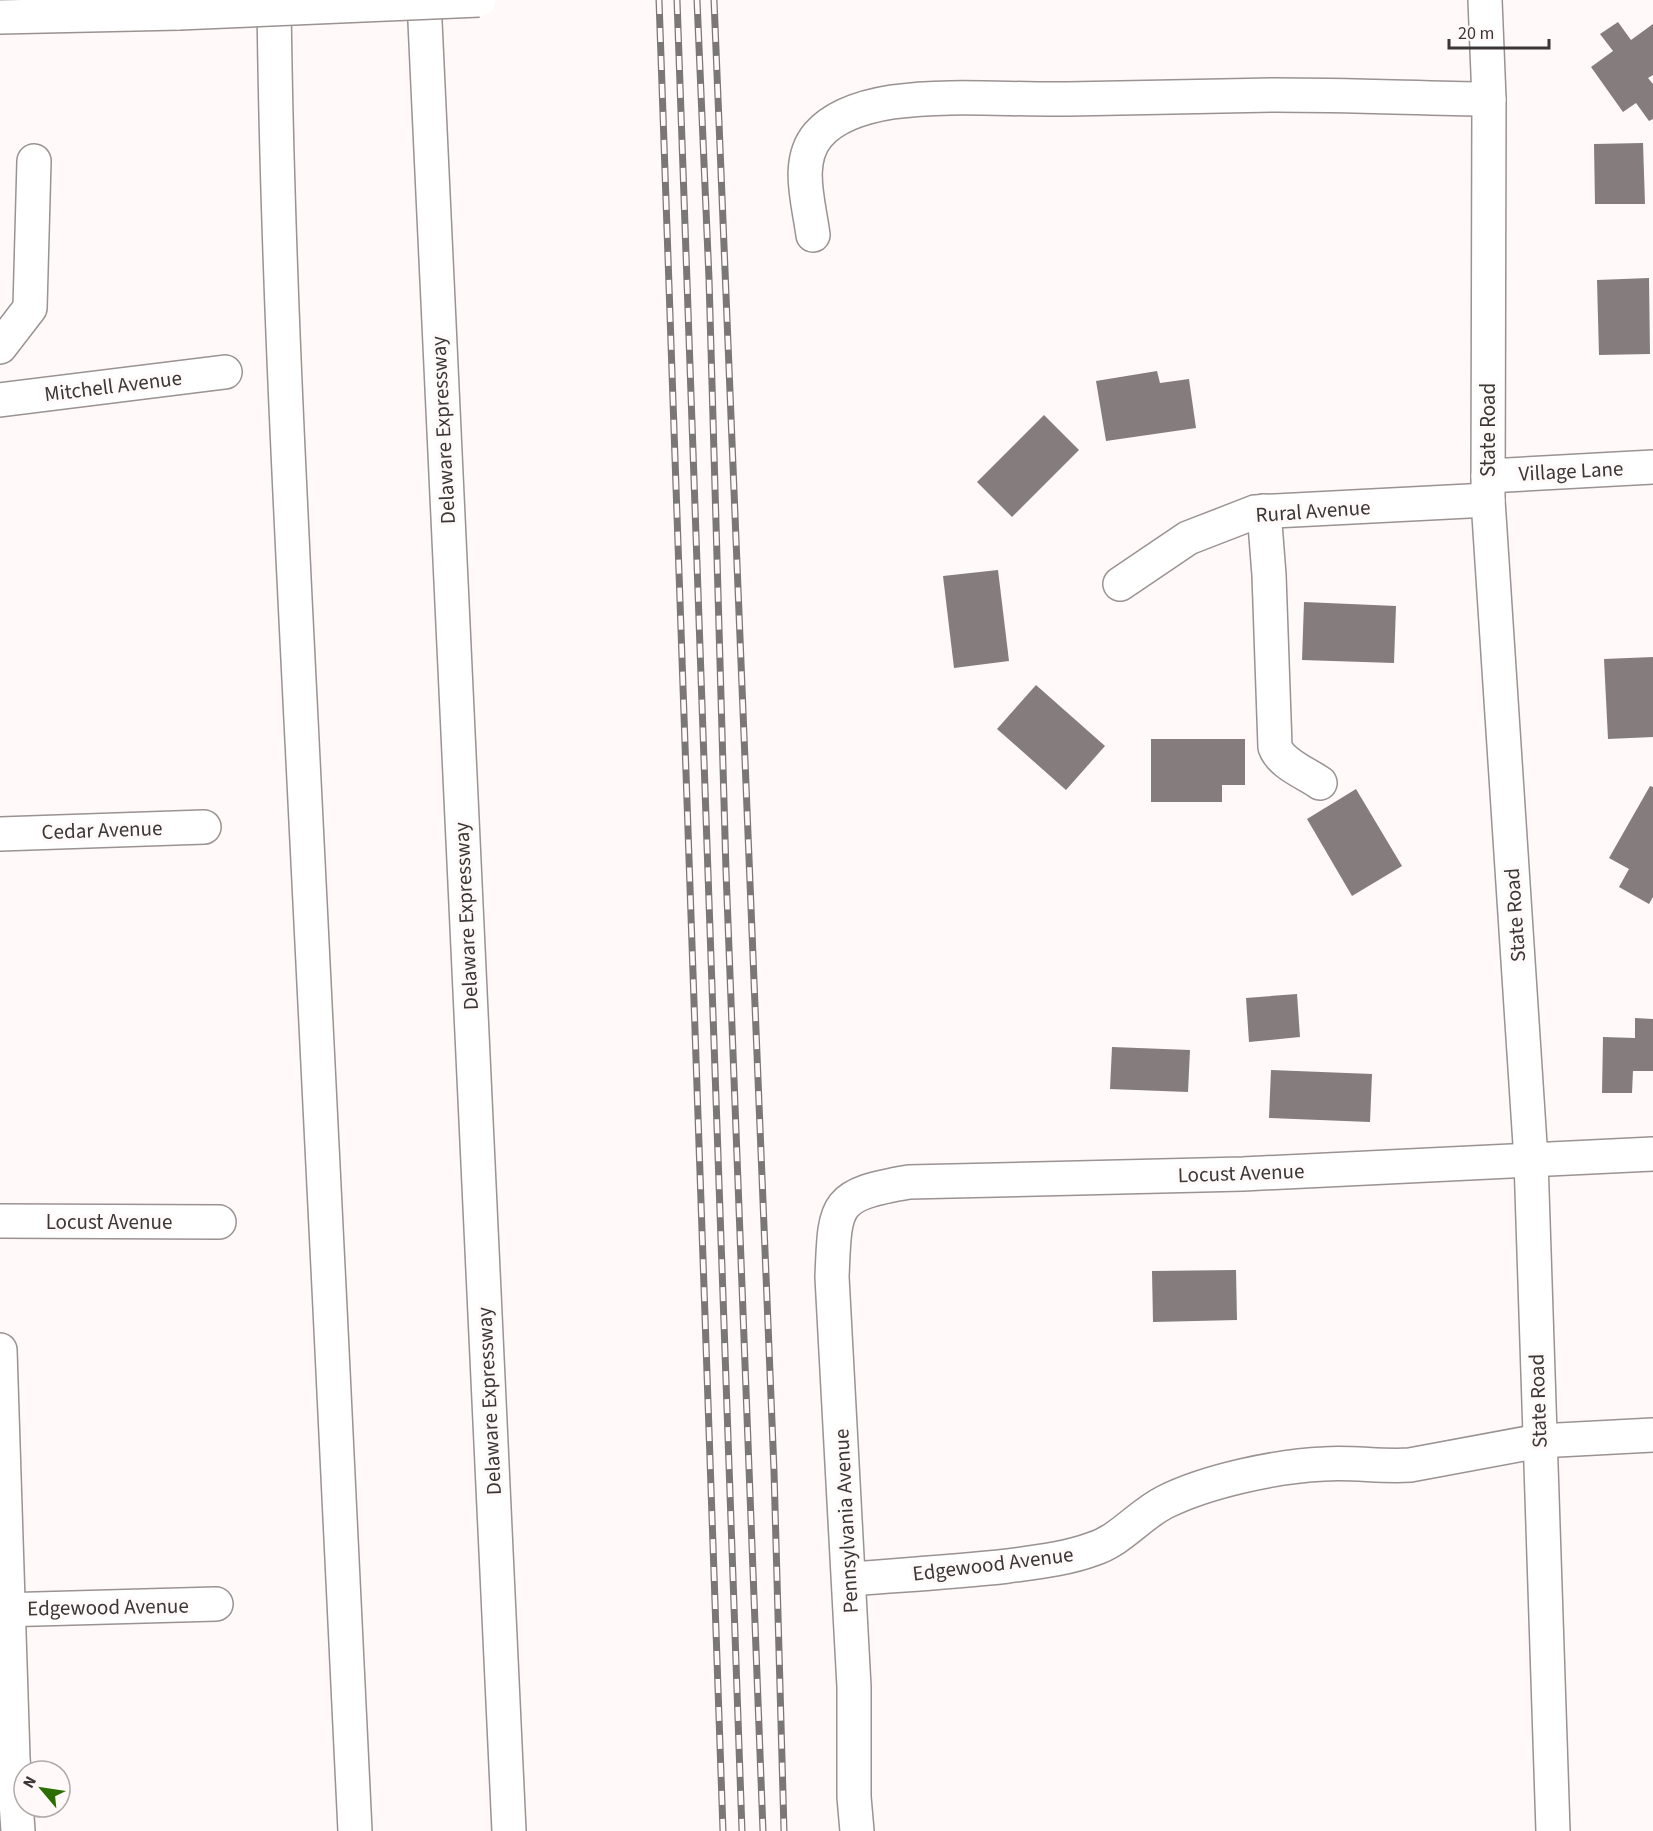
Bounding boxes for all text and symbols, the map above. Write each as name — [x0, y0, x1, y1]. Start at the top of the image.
scale bar — [1449, 12, 1550, 50]
text: 20 m — [1458, 21, 1494, 46]
street label: Delaware Expressway — [423, 335, 463, 525]
street label: Mitchell Avenue — [43, 363, 183, 409]
street label: State Road — [1473, 383, 1503, 477]
street label: Village Lane — [1518, 453, 1624, 489]
street label: Rural Avenue — [1255, 492, 1371, 530]
street label: Cedar Avenue — [41, 813, 163, 847]
street label: Delaware Expressway — [446, 821, 486, 1011]
street label: State Road — [1497, 867, 1533, 963]
street label: Locust Avenue — [1177, 1156, 1305, 1190]
street label: Locust Avenue — [46, 1207, 172, 1237]
street label: Delaware Expressway — [469, 1306, 509, 1496]
street label: State Road — [1521, 1353, 1555, 1449]
street label: Pennsylvania Avenue — [826, 1428, 866, 1614]
street label: Edgewood Avenue — [911, 1539, 1075, 1589]
street label: Edgewood Avenue — [27, 1591, 189, 1623]
north arrow — [12, 1759, 72, 1819]
text: N — [18, 1772, 42, 1792]

